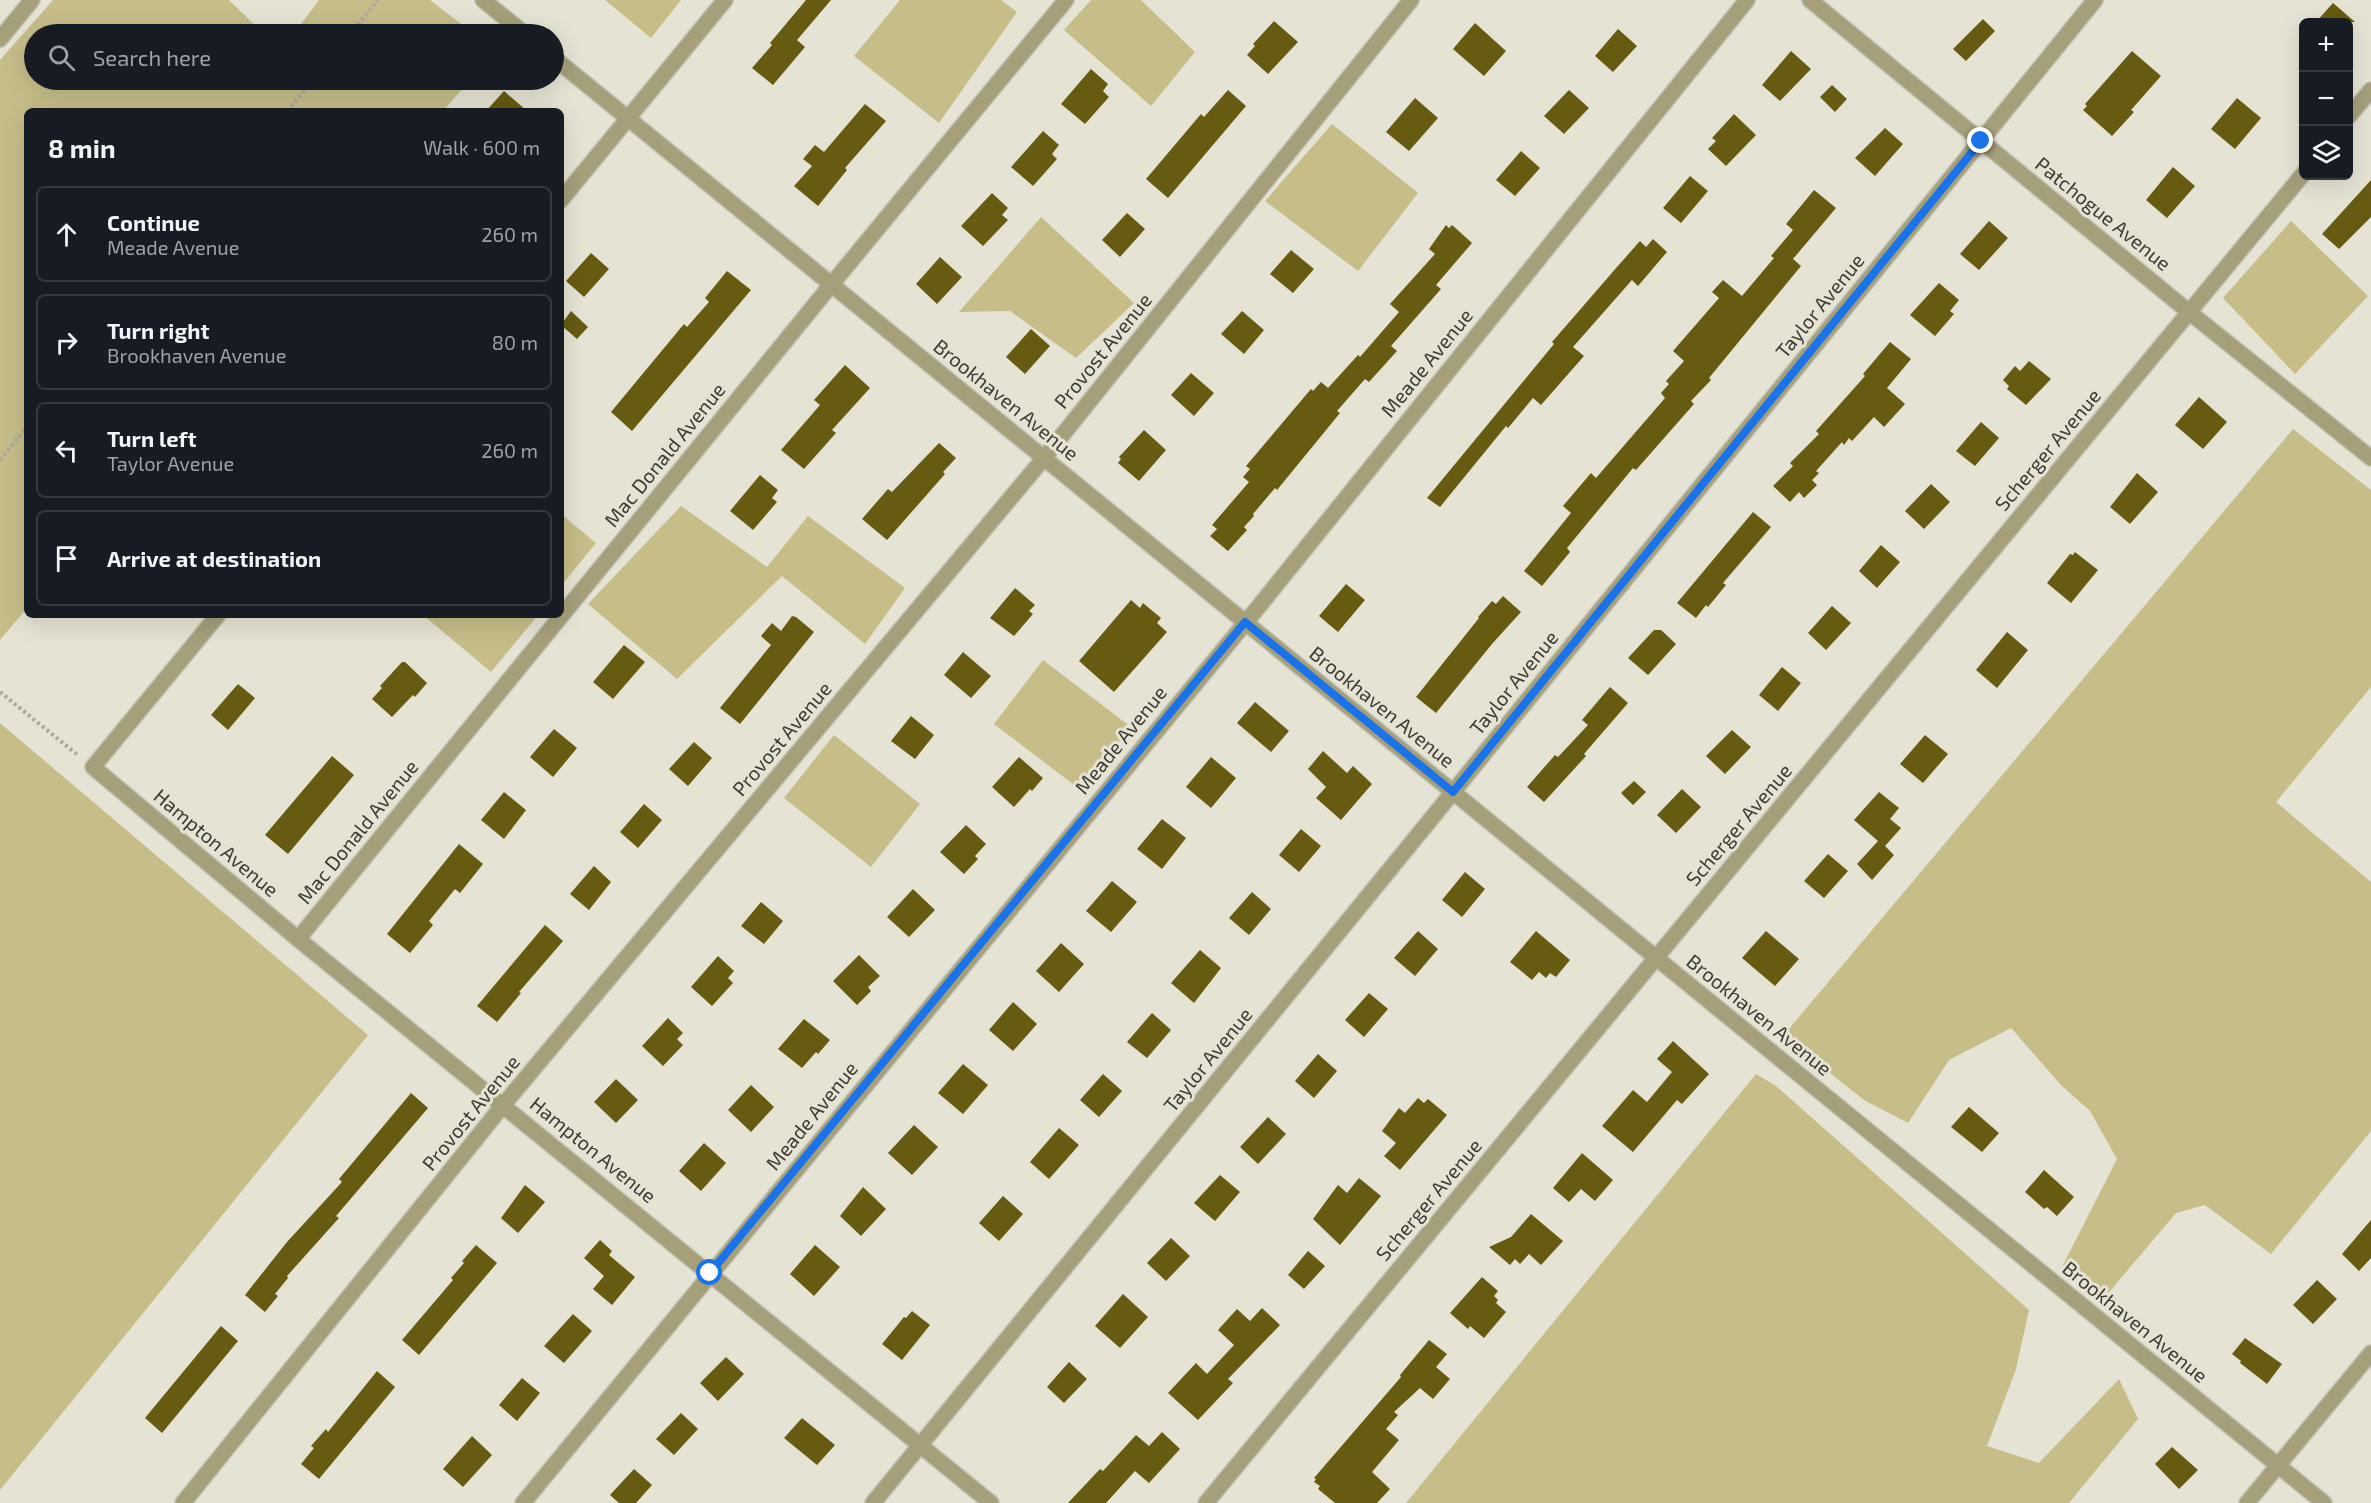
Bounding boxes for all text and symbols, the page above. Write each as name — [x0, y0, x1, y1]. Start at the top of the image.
map controls — [2299, 18, 2353, 180]
button: + — [2299, 18, 2353, 72]
search box — [24, 24, 564, 90]
icon: search — [45, 41, 78, 74]
text: Search here — [93, 44, 211, 70]
button: − — [2299, 72, 2353, 126]
button: layers — [2299, 126, 2353, 180]
route end — [1967, 127, 1993, 153]
text: 8 min — [48, 132, 116, 163]
text: Walk · 600 m — [423, 135, 540, 159]
street label: Patchogue Avenue — [2031, 151, 2176, 275]
text: Continue — [107, 209, 200, 235]
icon: ahead — [50, 218, 83, 251]
text: 260 m — [481, 222, 538, 246]
text: Meade Avenue — [107, 235, 239, 259]
street label: Taylor Avenue — [1770, 248, 1869, 362]
street label: Provost Avenue — [1048, 288, 1156, 413]
street label: Meade Avenue — [1375, 303, 1477, 421]
text: Turn right — [107, 317, 209, 343]
icon: right — [50, 326, 83, 359]
text: 80 m — [492, 330, 538, 354]
street label: Brookhaven Avenue — [929, 333, 1084, 465]
text: Brookhaven Avenue — [107, 343, 287, 367]
street label: Mac Donald Avenue — [599, 377, 730, 531]
street label: Scherger Avenue — [1989, 384, 2105, 515]
text: Turn left — [107, 425, 196, 451]
icon: left — [50, 434, 83, 467]
text: 260 m — [481, 438, 538, 462]
text: Taylor Avenue — [107, 451, 234, 475]
icon: arrive — [50, 542, 83, 575]
text: Arrive at destination — [107, 545, 321, 571]
street label: Taylor Avenue — [1464, 625, 1563, 739]
street label: Brookhaven Avenue — [1305, 640, 1460, 772]
street label: Provost Avenue — [727, 676, 836, 800]
street label: Meade Avenue — [1069, 680, 1171, 798]
street label: Mac Donald Avenue — [292, 754, 423, 908]
street label: Scherger Avenue — [1680, 759, 1796, 890]
street label: Hampton Avenue — [150, 783, 284, 901]
street label: Brookhaven Avenue — [1682, 948, 1837, 1080]
street label: Taylor Avenue — [1158, 1002, 1257, 1116]
street label: Provost Avenue — [416, 1050, 524, 1175]
street label: Meade Avenue — [760, 1056, 862, 1174]
street label: Hampton Avenue — [526, 1091, 661, 1207]
street label: Scherger Avenue — [1370, 1134, 1486, 1265]
street label: Brookhaven Avenue — [2058, 1255, 2213, 1387]
route start — [696, 1259, 722, 1285]

